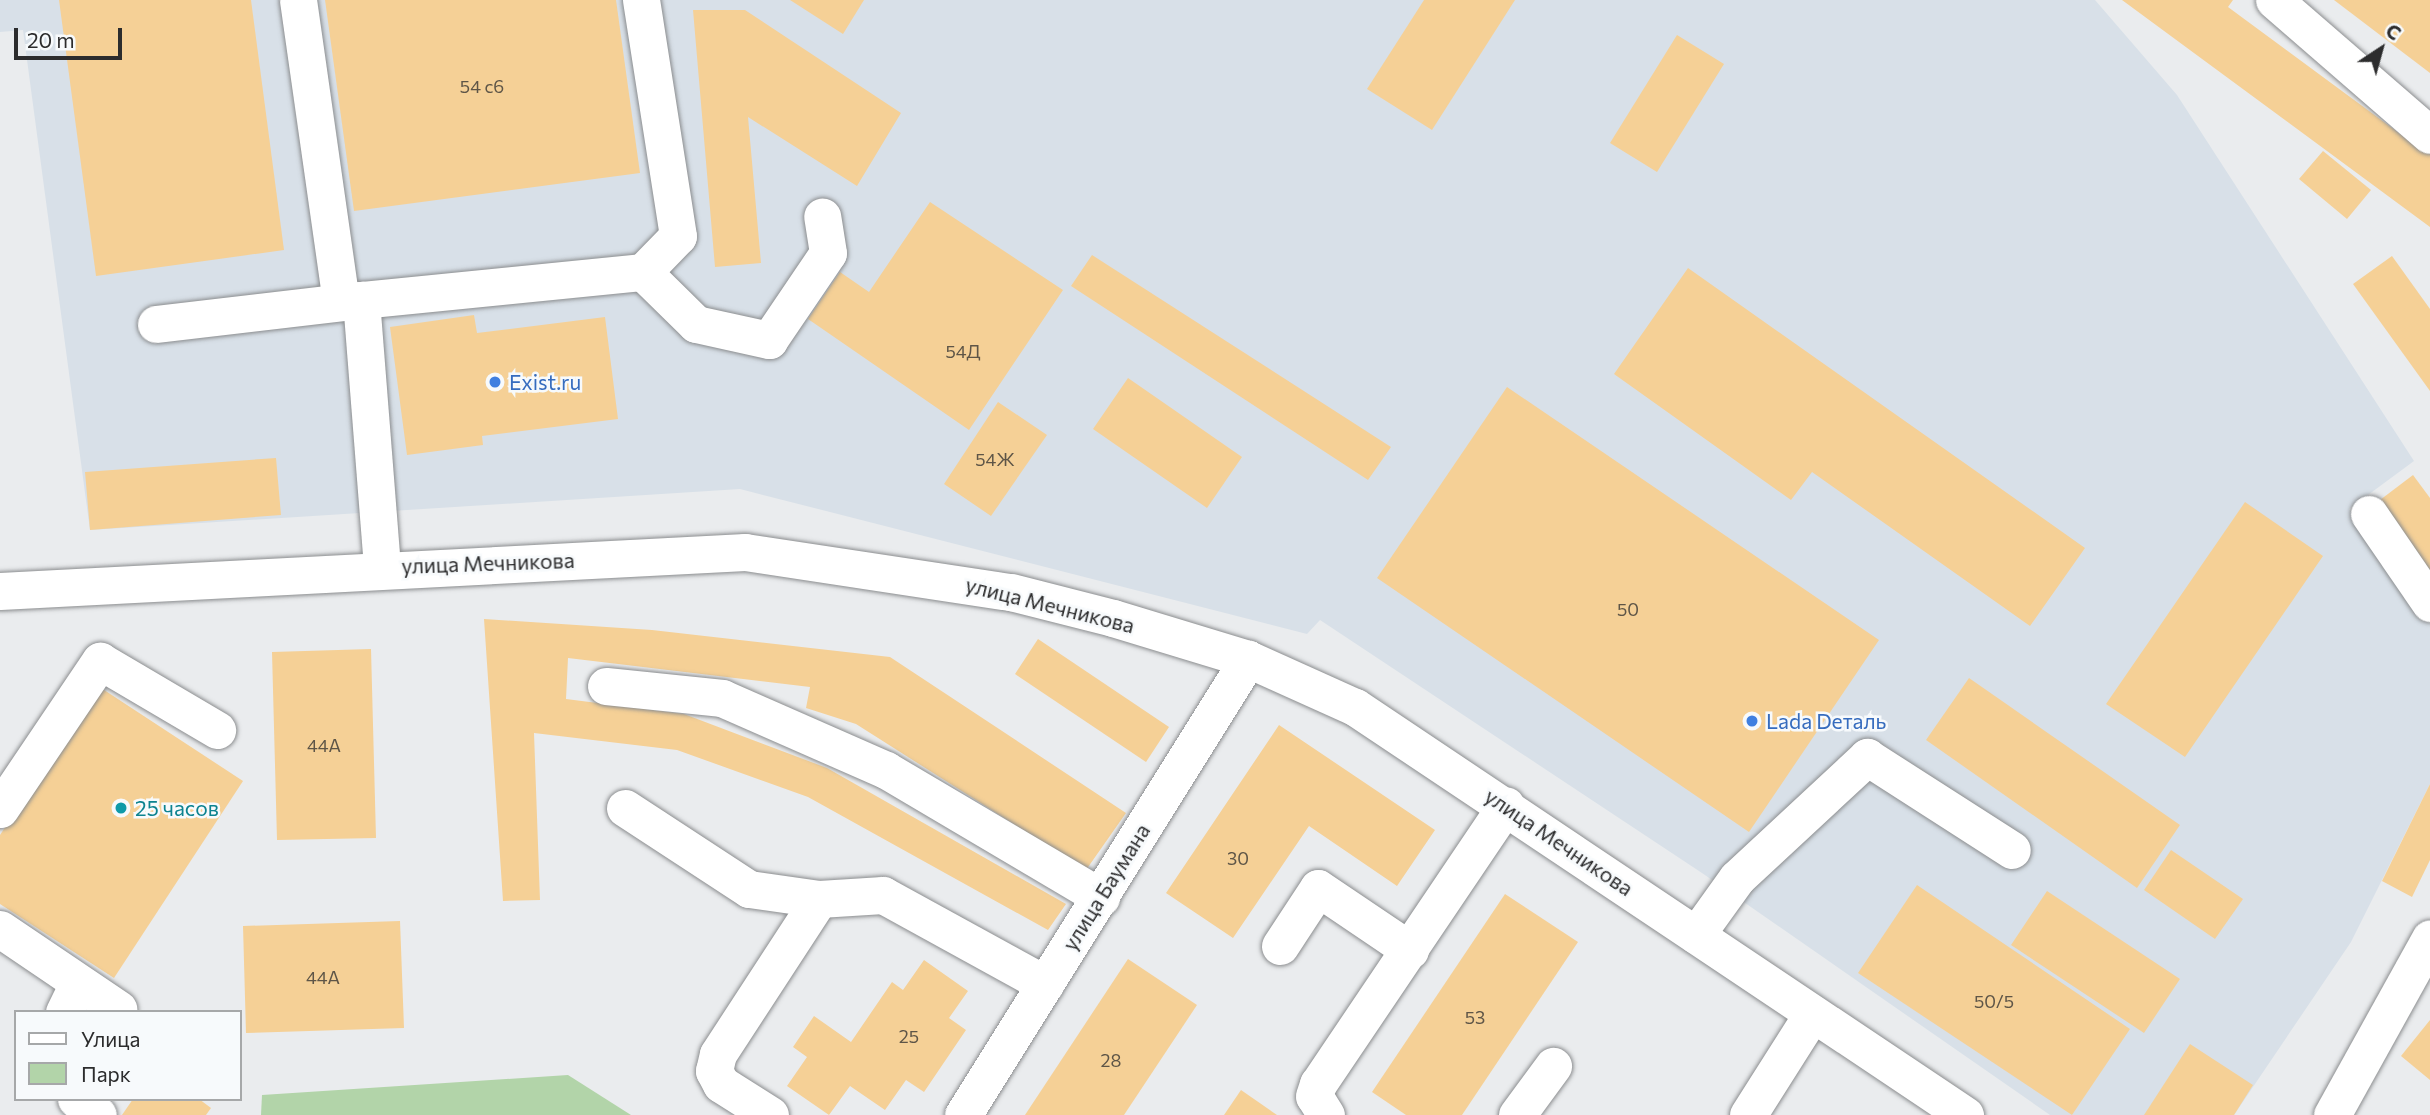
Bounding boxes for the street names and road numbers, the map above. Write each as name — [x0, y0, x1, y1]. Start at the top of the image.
street label: улица Мечникова — [401, 547, 575, 579]
street label: улица Мечникова — [963, 572, 1137, 638]
street label: улица Мечникова — [1480, 783, 1638, 901]
street label: улица Баумана — [1057, 819, 1155, 955]

